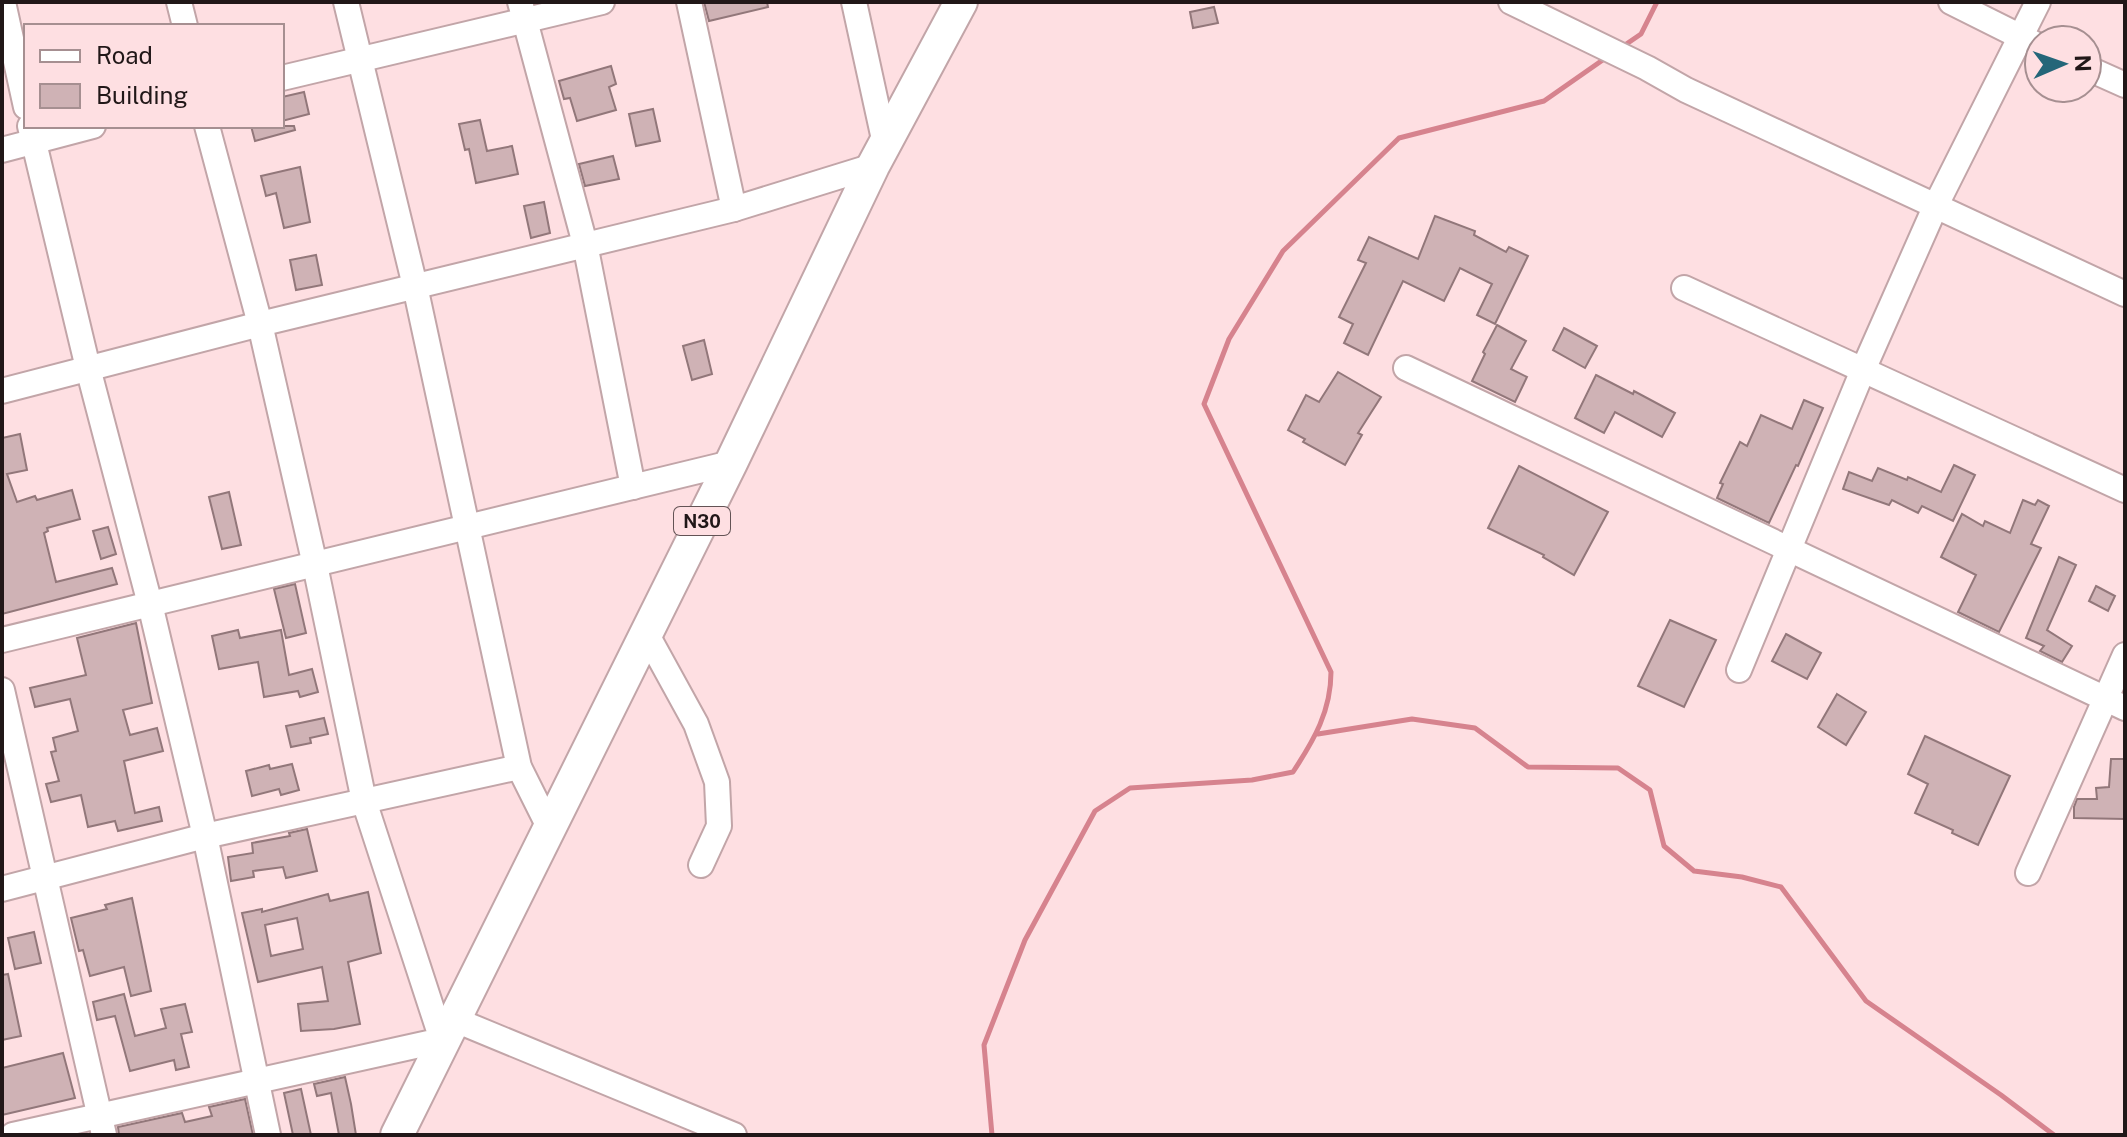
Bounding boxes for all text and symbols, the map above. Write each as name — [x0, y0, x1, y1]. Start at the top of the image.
legend — [24, 24, 284, 128]
north arrow — [2023, 24, 2103, 104]
text: Road — [96, 41, 153, 69]
text: N — [2070, 54, 2096, 72]
text: Building — [96, 81, 188, 109]
road number: N30 — [674, 507, 730, 535]

